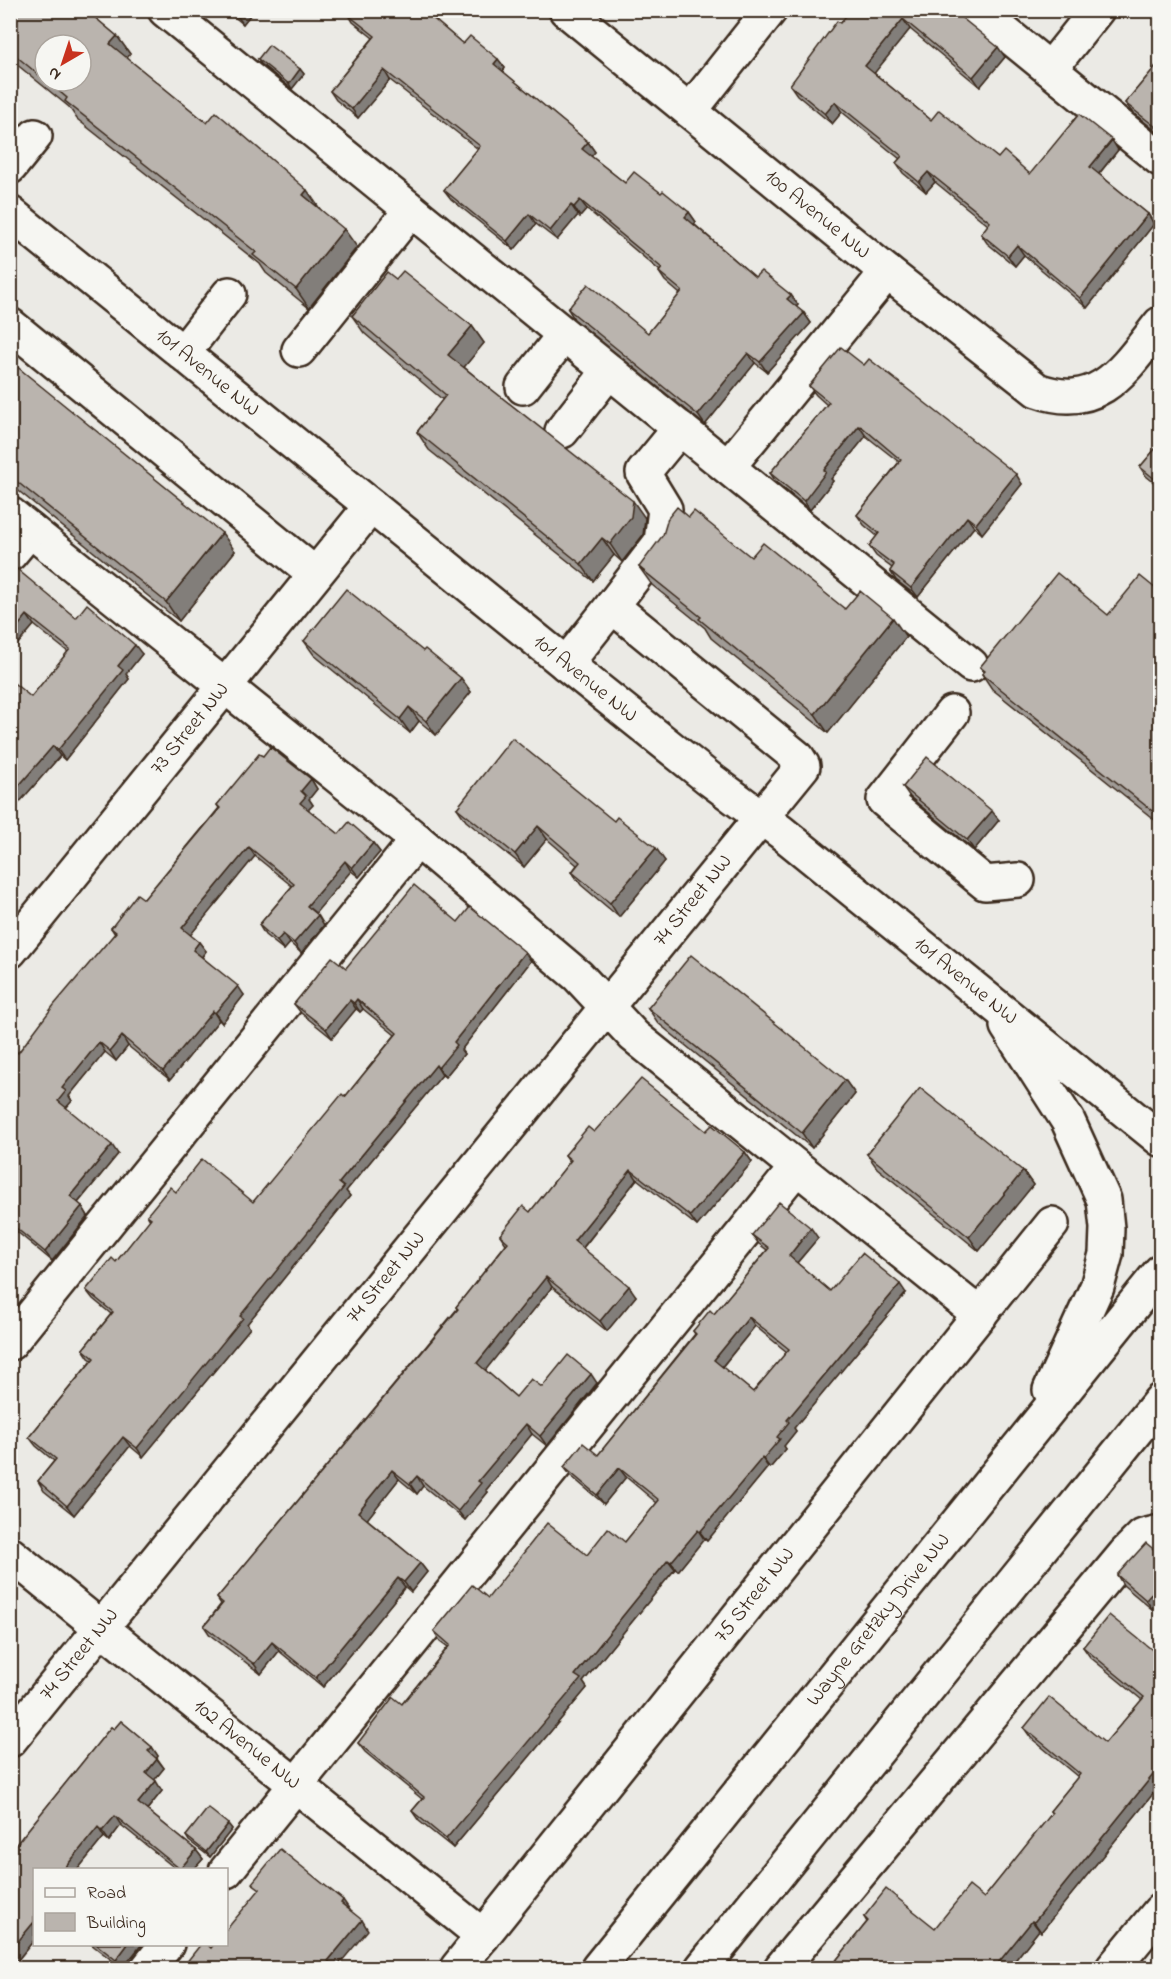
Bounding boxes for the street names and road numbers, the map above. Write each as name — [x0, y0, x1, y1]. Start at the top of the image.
street label: 100 Avenue NW — [758, 163, 876, 267]
street label: 101 Avenue NW — [149, 322, 266, 424]
street label: 101 Avenue NW — [526, 628, 643, 730]
street label: 73 Street NW — [143, 676, 237, 782]
street label: 74 Street NW — [646, 848, 740, 954]
street label: 101 Avenue NW — [907, 930, 1024, 1033]
street label: 74 Street NW — [340, 1225, 433, 1330]
street label: Wayne Gretzky Drive NW — [800, 1527, 958, 1713]
street label: 75 Street NW — [707, 1541, 802, 1650]
street label: 74 Street NW — [33, 1602, 126, 1707]
street label: 102 Avenue NW — [187, 1692, 307, 1798]

